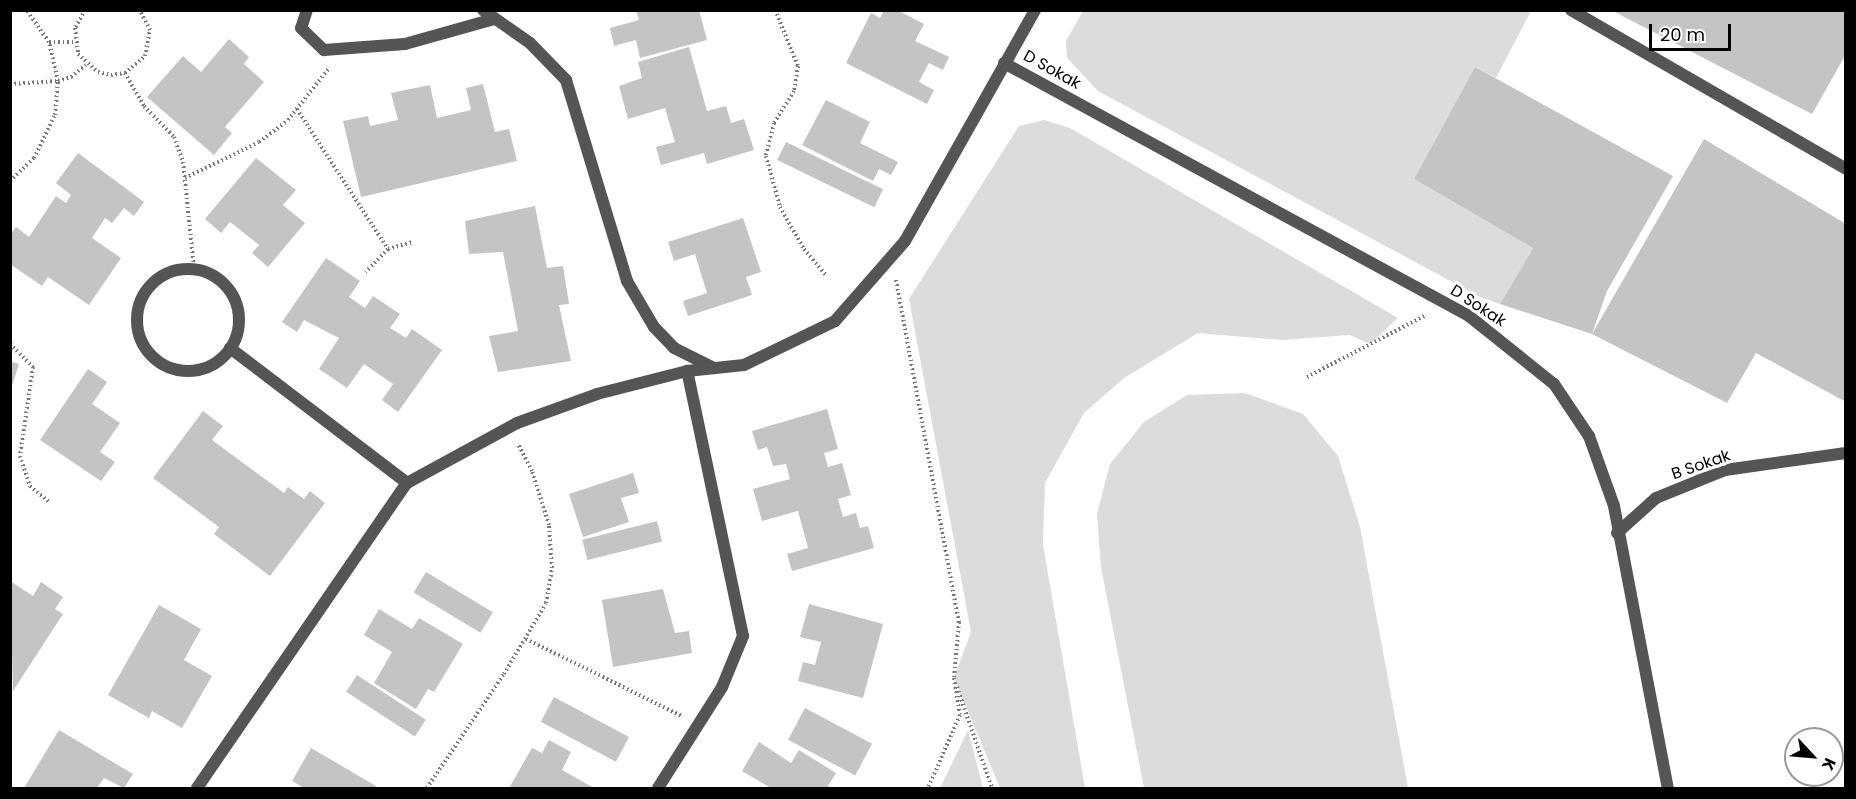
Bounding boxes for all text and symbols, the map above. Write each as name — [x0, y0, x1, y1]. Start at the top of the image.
scale bar — [1652, 12, 1734, 50]
text: 20 m — [1660, 22, 1705, 47]
street label: D Sokak — [1020, 46, 1084, 94]
street label: D Sokak — [1447, 281, 1509, 331]
street label: B Sokak — [1669, 446, 1733, 484]
north arrow — [1784, 727, 1844, 787]
text: K — [1816, 754, 1842, 774]

